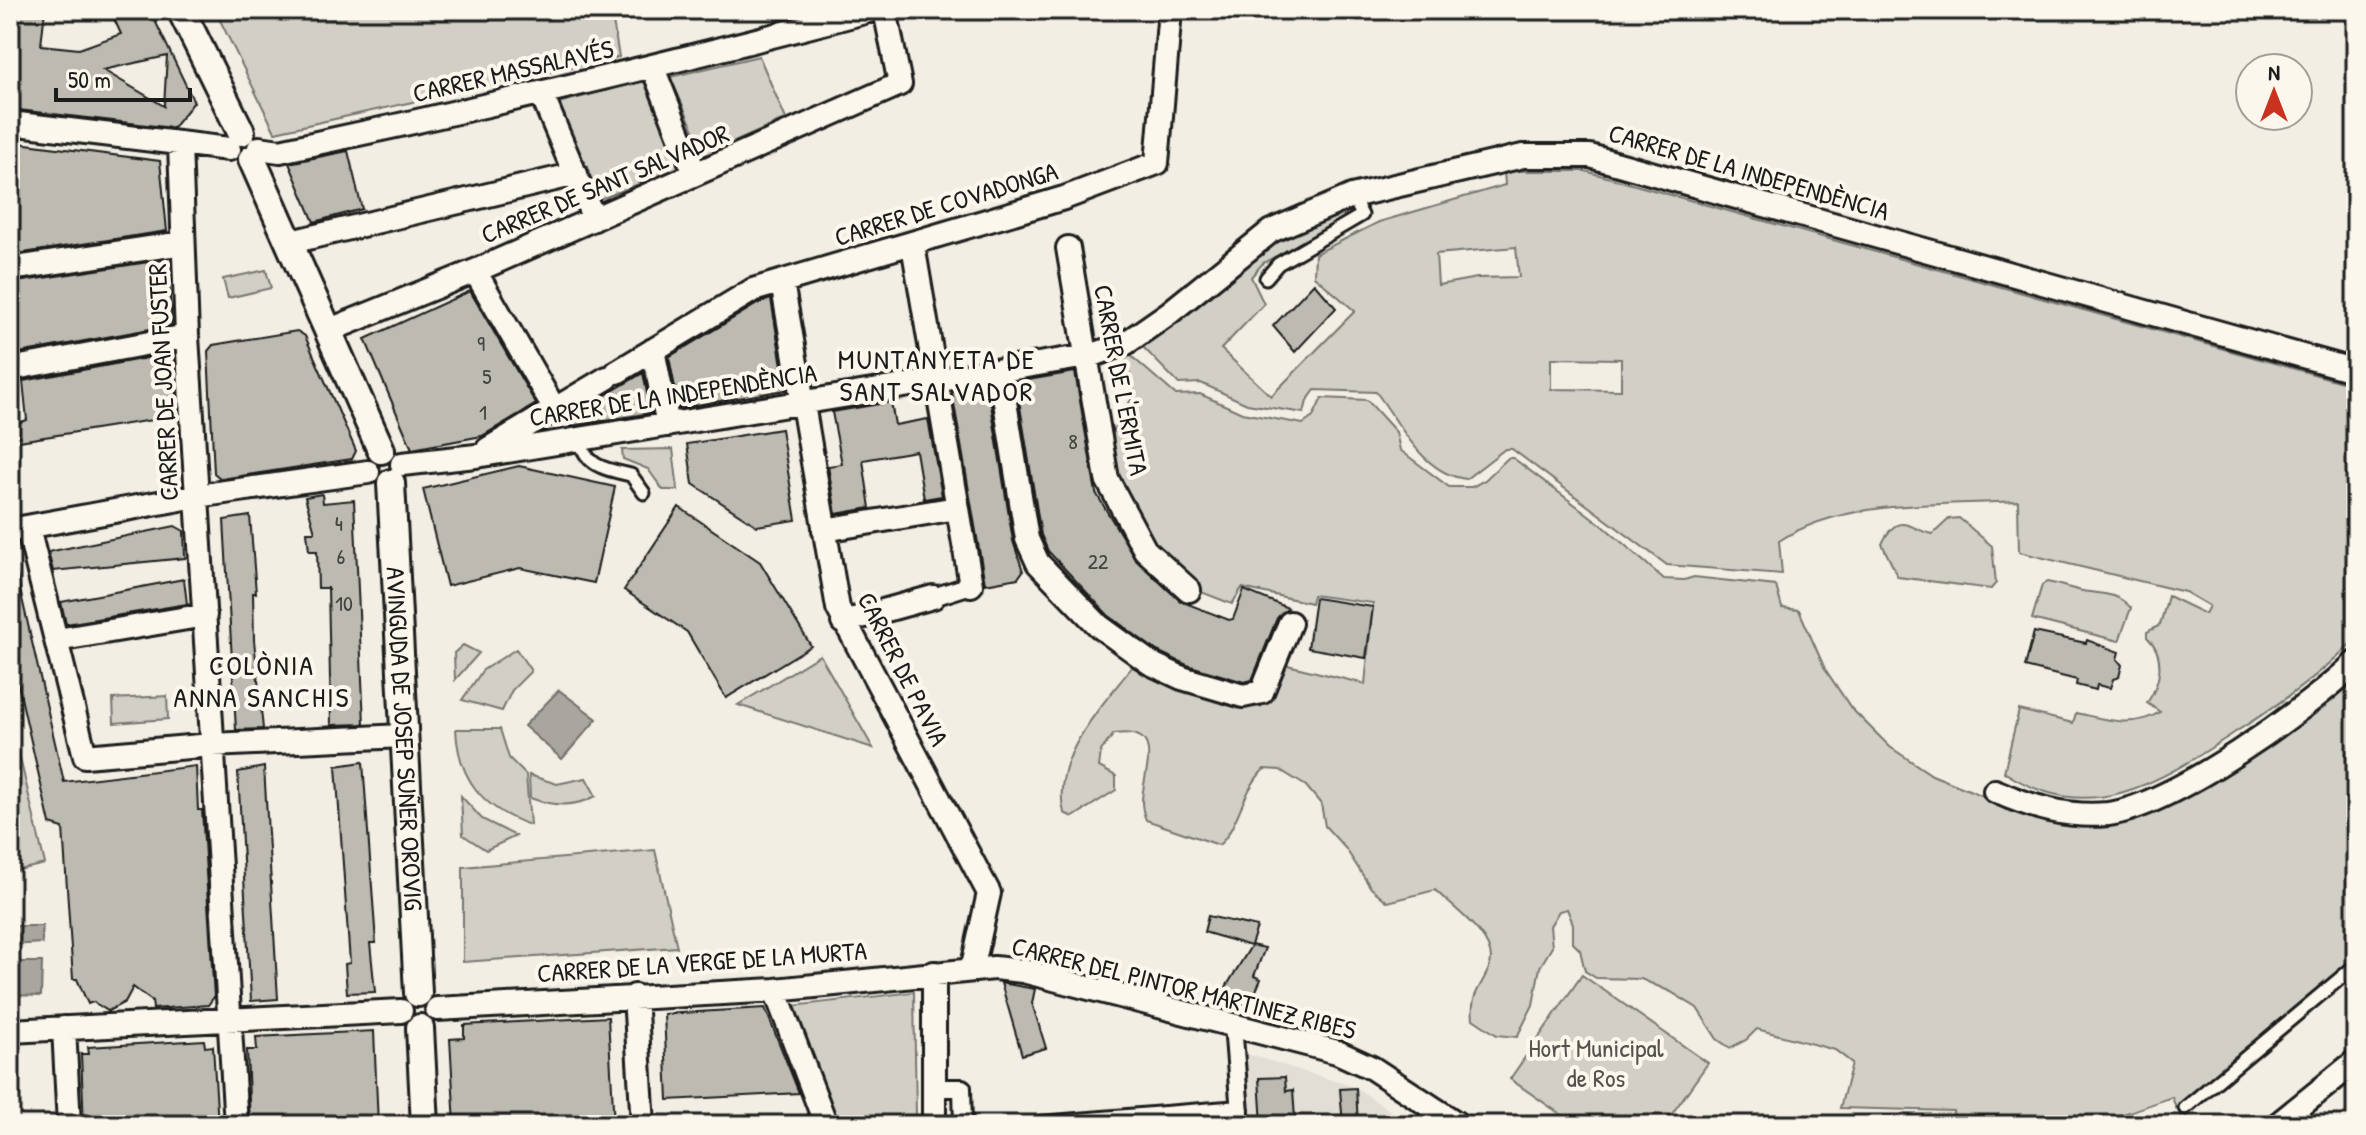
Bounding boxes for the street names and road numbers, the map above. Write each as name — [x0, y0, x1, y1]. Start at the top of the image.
street label: CARRER MASSALAVÉS — [409, 30, 617, 111]
street label: CARRER DE SANT SALVADOR — [475, 115, 734, 252]
street label: CARRER DE LA INDEPENDÈNCIA — [1605, 115, 1894, 228]
street label: CARRER DE COVADONGA — [830, 153, 1062, 254]
street label: CARRER DE JOAN FUSTER — [139, 262, 186, 502]
street label: CARRER DE L'ERMITA — [1086, 282, 1157, 478]
street label: CARRER DE LA INDEPENDÈNCIA — [527, 354, 819, 434]
street label: AVINGUDA DE JOSEP SUÑER OROVIG — [378, 566, 432, 912]
street label: CARRER DE PAVIA — [850, 586, 957, 752]
street label: CARRER DEL PINTOR MARTINEZ RIBES — [1008, 928, 1360, 1047]
street label: CARRER DE LA VERGE DE LA MURTA — [536, 932, 868, 990]

